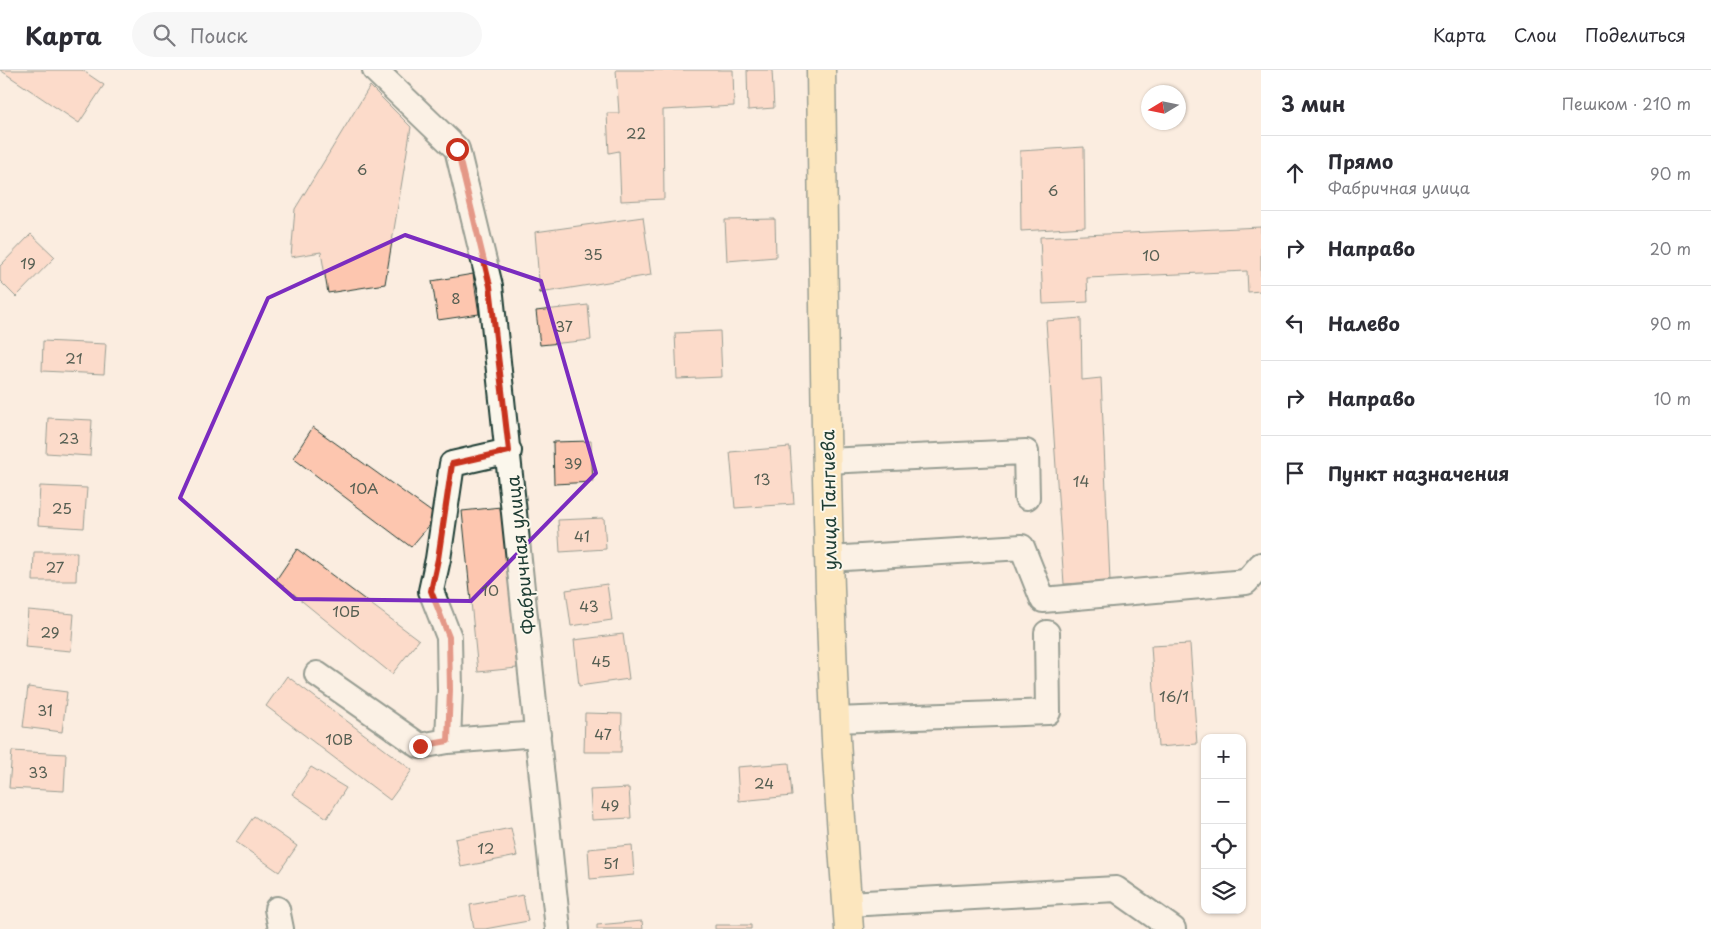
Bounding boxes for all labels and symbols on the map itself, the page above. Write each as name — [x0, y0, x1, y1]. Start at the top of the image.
north arrow — [1141, 85, 1186, 130]
house number: 22 — [626, 121, 646, 144]
route start — [446, 138, 469, 161]
house number: 6 — [357, 157, 367, 180]
house number: 6 — [1048, 178, 1058, 201]
house number: 35 — [583, 242, 603, 265]
house number: 10 — [1142, 243, 1160, 266]
house number: 19 — [20, 251, 36, 274]
house number: 8 — [451, 286, 461, 309]
house number: 37 — [555, 314, 573, 337]
house number: 21 — [65, 346, 83, 369]
house number: 23 — [59, 426, 79, 449]
street label: улица Тангиева — [813, 429, 843, 571]
house number: 39 — [564, 451, 582, 474]
house number: 13 — [754, 467, 770, 490]
house number: 14 — [1073, 469, 1089, 492]
street label: Фабричная улица — [498, 474, 542, 636]
house number: 10А — [349, 476, 379, 499]
house number: 25 — [52, 496, 72, 519]
house number: 41 — [574, 524, 590, 547]
house number: 27 — [46, 555, 65, 578]
house number: 10 — [481, 578, 499, 601]
house number: 43 — [579, 594, 599, 617]
house number: 10Б — [332, 599, 360, 622]
house number: 29 — [40, 620, 60, 643]
house number: 45 — [591, 649, 611, 672]
house number: 16/1 — [1159, 684, 1189, 707]
house number: 31 — [37, 698, 53, 721]
house number: 47 — [594, 722, 612, 745]
house number: 10В — [325, 727, 353, 750]
route end — [409, 735, 432, 758]
house number: 33 — [28, 760, 48, 783]
house number: 24 — [754, 771, 774, 794]
house number: 49 — [601, 793, 619, 816]
house number: 12 — [477, 836, 495, 859]
house number: 51 — [603, 851, 619, 874]

